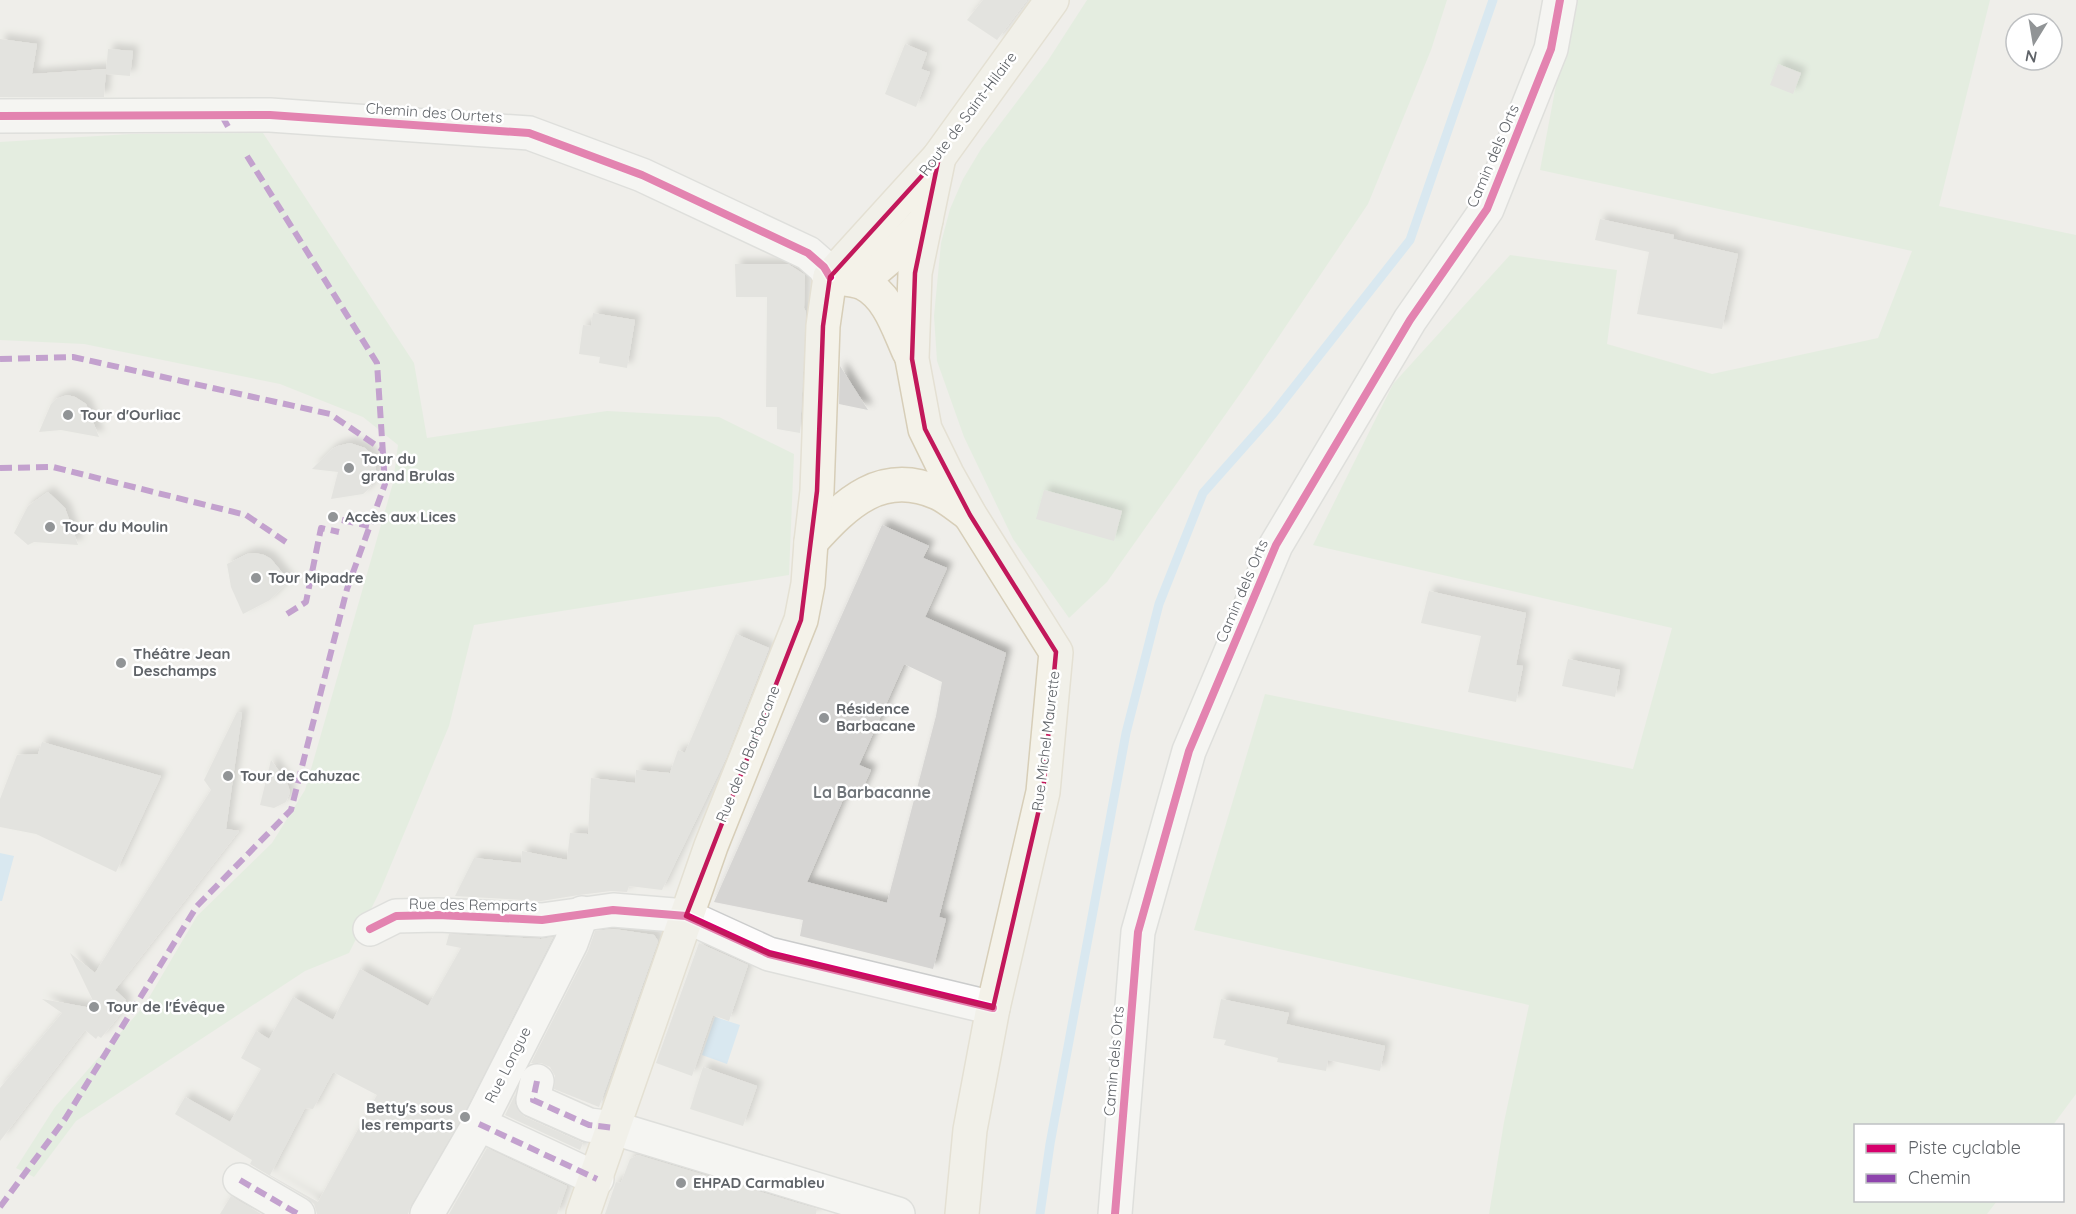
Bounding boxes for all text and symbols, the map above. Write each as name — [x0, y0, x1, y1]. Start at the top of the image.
north arrow — [2004, 12, 2064, 72]
text: N — [2023, 46, 2039, 68]
street label: Route de Saint-Hilaire — [915, 48, 1021, 180]
street label: Chemin des Ourtets — [365, 98, 503, 127]
street label: Camin dels Orts — [1462, 101, 1523, 210]
place label: Tour d'Ourliac — [80, 405, 181, 424]
marker: Tour d'Ourliac — [61, 408, 75, 422]
place label: Tour du grand Brulas — [361, 449, 455, 485]
marker: Tour du grand Brulas — [342, 461, 356, 475]
place label: Accès aux Lices — [345, 507, 456, 526]
marker: Accès aux Lices — [326, 510, 340, 524]
place label: Tour du Moulin — [62, 517, 168, 536]
marker: Tour du Moulin — [43, 520, 57, 534]
street label: Camin dels Orts — [1211, 536, 1272, 645]
place label: Tour Mipadre — [268, 568, 364, 587]
marker: Tour Mipadre — [249, 571, 263, 585]
place label: Théâtre Jean Deschamps — [133, 644, 230, 680]
marker: Théâtre Jean Deschamps — [114, 656, 128, 670]
street label: Rue Michel Maurette — [1027, 670, 1064, 812]
street label: Rue de la Barbacane — [711, 683, 784, 825]
place label: Résidence Barbacane — [836, 699, 916, 735]
marker: Résidence Barbacane — [817, 711, 831, 725]
place label: Tour de Cahuzac — [240, 766, 360, 785]
marker: Tour de Cahuzac — [221, 769, 235, 783]
district label: La Barbacanne — [813, 782, 931, 802]
street label: Rue des Remparts — [409, 894, 537, 915]
place label: Tour de l'Évêque — [106, 997, 225, 1016]
marker: Tour de l'Évêque — [87, 1000, 101, 1014]
street label: Camin dels Orts — [1099, 1005, 1128, 1117]
street label: Rue Longue — [480, 1023, 535, 1106]
place label: Betty's sous les remparts — [361, 1098, 453, 1134]
marker: Betty's sous les remparts — [458, 1110, 472, 1124]
legend — [1854, 1124, 2064, 1202]
text: Piste cyclable — [1908, 1136, 2021, 1159]
text: Chemin — [1908, 1166, 1971, 1189]
place label: EHPAD Carmableu — [693, 1173, 825, 1192]
marker: EHPAD Carmableu — [674, 1176, 688, 1190]

